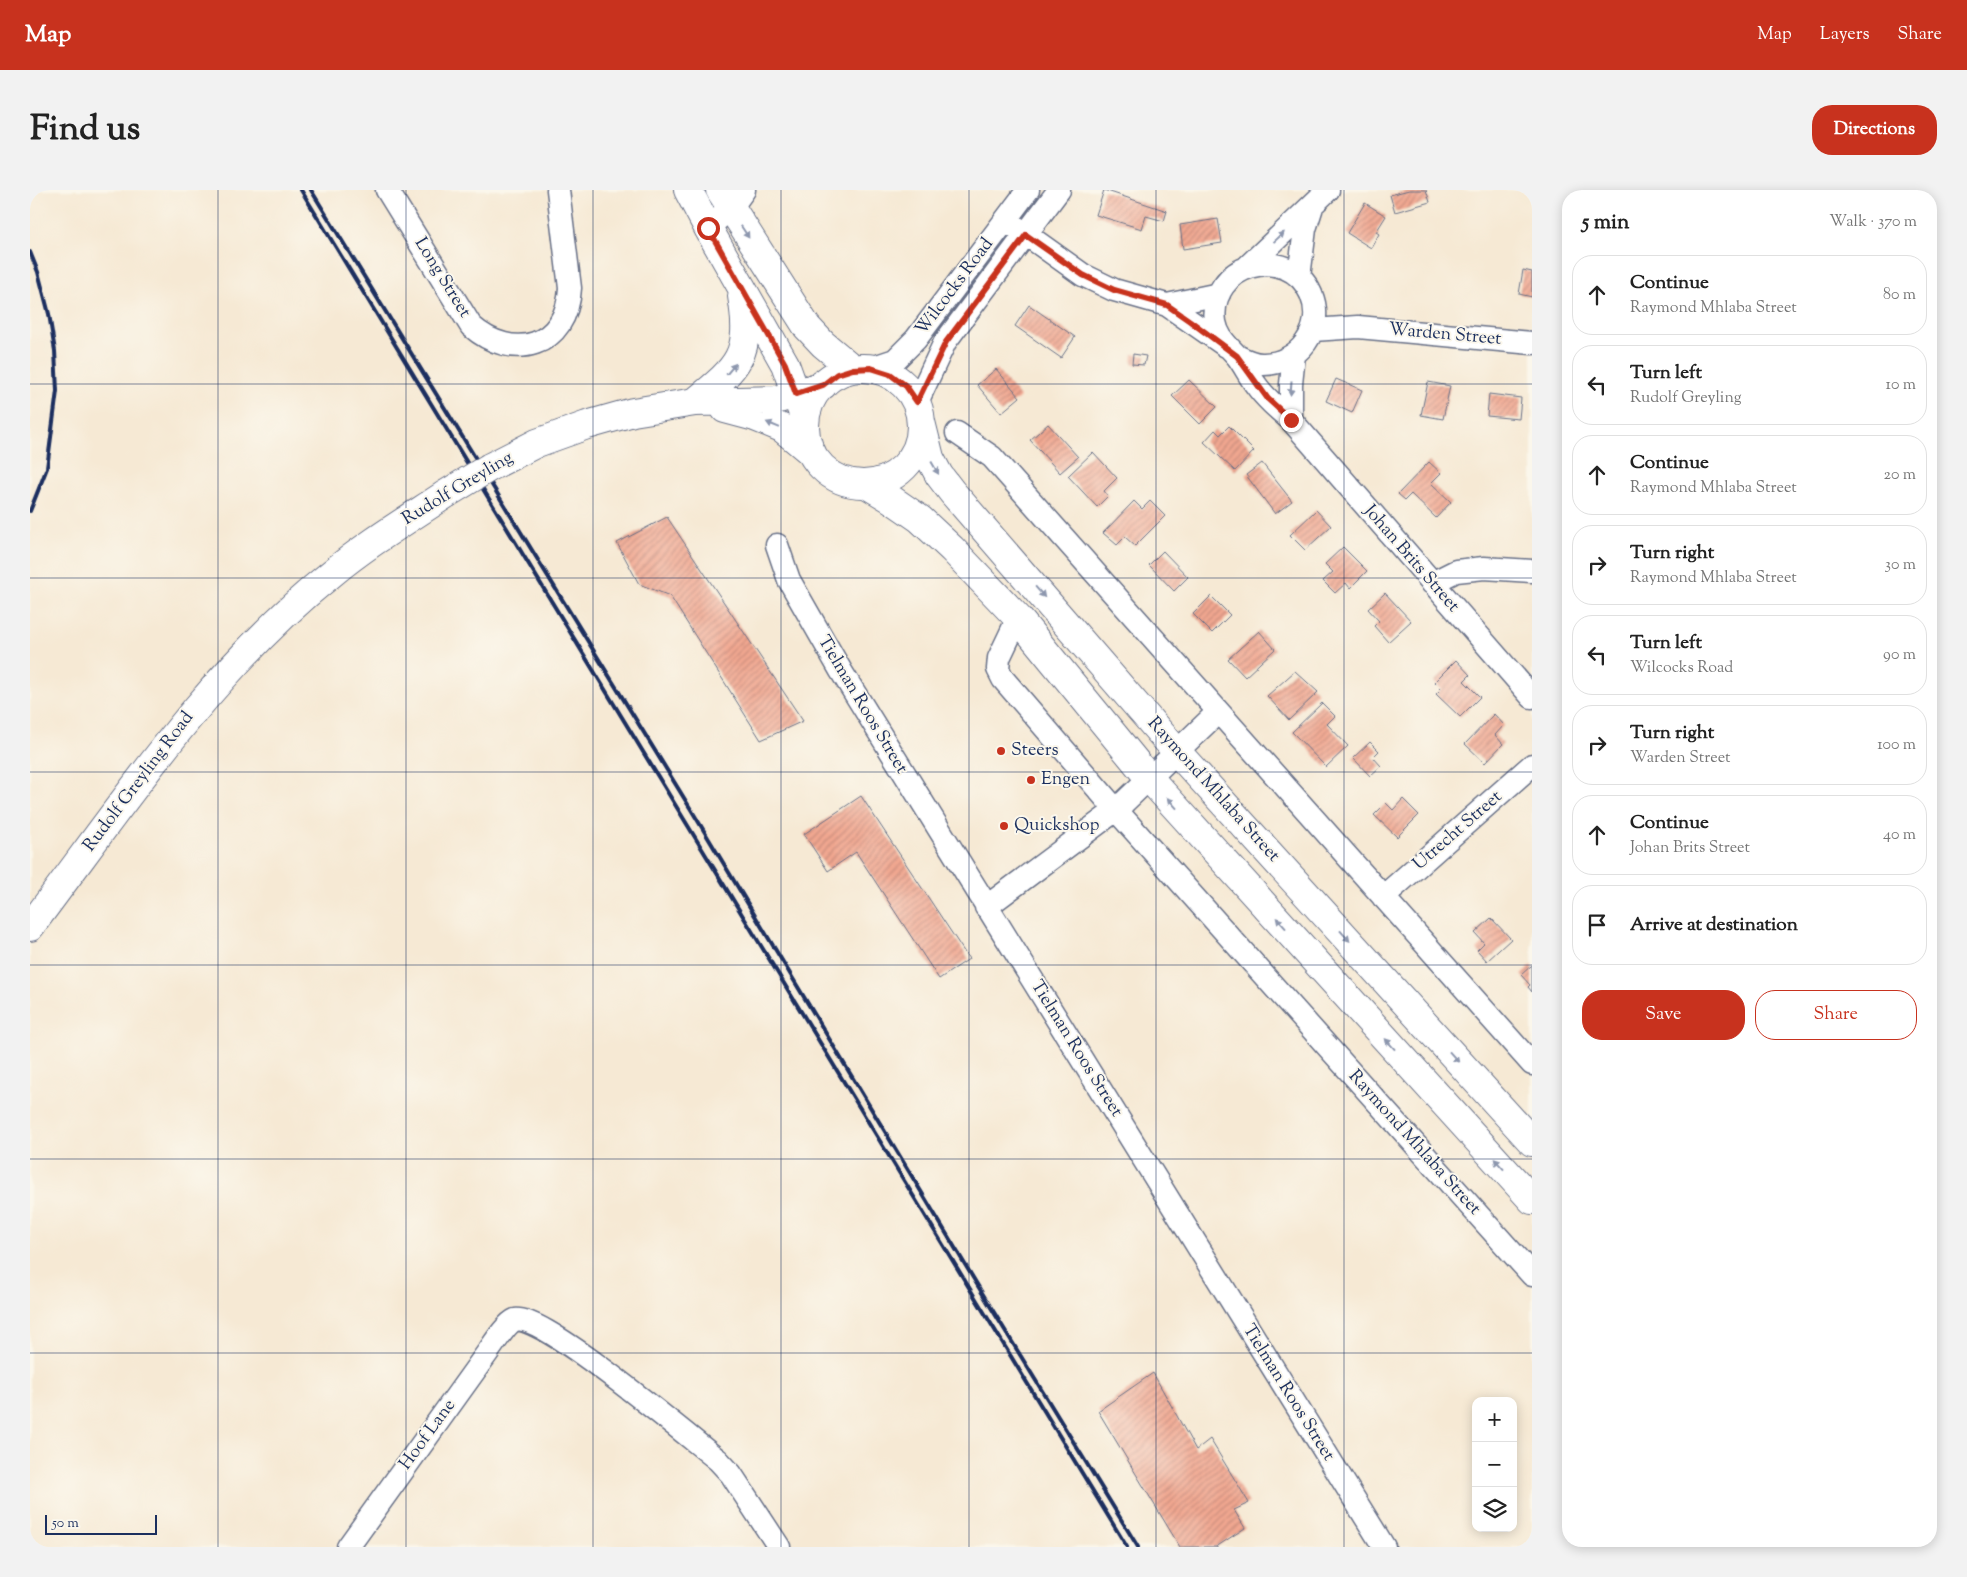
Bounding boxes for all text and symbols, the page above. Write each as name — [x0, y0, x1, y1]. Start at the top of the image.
text: Map — [25, 18, 71, 52]
text: Map — [1757, 22, 1792, 48]
text: Layers — [1820, 22, 1870, 48]
text: Share — [1898, 22, 1942, 48]
text: Find us — [30, 105, 140, 156]
button: Directions — [1812, 105, 1937, 155]
text: 5 min — [1582, 208, 1629, 238]
text: Walk · 370 m — [1829, 211, 1917, 234]
route start — [697, 217, 720, 240]
one-way arrow — [741, 225, 750, 238]
one-way arrow — [1272, 231, 1284, 243]
street label: Long Street — [407, 233, 477, 323]
street label: Wilcocks Road — [910, 233, 1000, 341]
text: Continue — [1630, 270, 1709, 297]
icon: ahead — [1583, 281, 1611, 309]
text: 80 m — [1883, 284, 1916, 307]
text: Raymond Mhlaba Street — [1630, 297, 1797, 320]
street label: Warden Street — [1388, 317, 1502, 353]
text: Turn left — [1630, 360, 1702, 387]
one-way arrow — [726, 363, 737, 376]
icon: left — [1583, 371, 1611, 399]
text: 10 m — [1886, 374, 1916, 397]
one-way arrow — [1287, 380, 1295, 396]
text: Rudolf Greyling — [1630, 387, 1742, 410]
route end — [1280, 409, 1303, 432]
one-way arrow — [766, 420, 780, 428]
street label: Rudolf Greyling — [398, 445, 519, 532]
text: Continue — [1630, 450, 1709, 477]
one-way arrow — [931, 461, 939, 475]
icon: ahead — [1583, 461, 1611, 489]
text: 20 m — [1883, 464, 1916, 487]
text: Raymond Mhlaba Street — [1630, 477, 1797, 500]
street label: Johan Brits Street — [1356, 499, 1465, 618]
text: Turn right — [1630, 540, 1714, 567]
icon: right — [1583, 551, 1611, 579]
text: 30 m — [1885, 554, 1916, 577]
text: Raymond Mhlaba Street — [1630, 567, 1797, 590]
one-way arrow — [1034, 586, 1045, 599]
text: Turn left — [1630, 630, 1702, 657]
street label: Tielman Roos Street — [810, 631, 914, 779]
icon: left — [1583, 641, 1611, 669]
text: 90 m — [1883, 644, 1916, 667]
text: Wilcocks Road — [1630, 657, 1733, 680]
street label: Rudolf Greyling Road — [78, 706, 200, 858]
street label: Raymond Mhlaba Street — [1141, 712, 1285, 868]
text: Turn right — [1630, 720, 1714, 747]
icon: right — [1583, 731, 1611, 759]
text: 100 m — [1877, 734, 1916, 757]
place label: Steers — [1011, 738, 1058, 764]
marker: Steers — [995, 745, 1007, 757]
text: Warden Street — [1630, 747, 1731, 770]
place label: Engen — [1041, 767, 1090, 793]
marker: Engen — [1025, 774, 1037, 786]
street label: Utrecht Street — [1408, 785, 1508, 877]
one-way arrow — [1166, 797, 1178, 809]
text: Continue — [1630, 810, 1709, 837]
place label: Quickshop — [1014, 813, 1099, 839]
marker: Quickshop — [998, 820, 1010, 832]
icon: ahead — [1583, 821, 1611, 849]
text: 40 m — [1883, 824, 1916, 847]
text: Johan Brits Street — [1630, 837, 1750, 860]
icon: arrive — [1583, 911, 1611, 939]
text: Arrive at destination — [1630, 912, 1798, 939]
one-way arrow — [1275, 918, 1287, 930]
one-way arrow — [1339, 930, 1351, 942]
street label: Tielman Roos Street — [1023, 975, 1129, 1123]
button: Save — [1582, 990, 1745, 1040]
button: Share — [1755, 990, 1917, 1040]
one-way arrow — [1384, 1038, 1396, 1050]
one-way arrow — [1448, 1050, 1460, 1062]
street label: Raymond Mhlaba Street — [1342, 1065, 1486, 1221]
one-way arrow — [1493, 1158, 1505, 1170]
street label: Tielman Roos Street — [1235, 1319, 1341, 1467]
street label: Hoof Lane — [393, 1394, 463, 1476]
map controls — [1472, 1397, 1517, 1532]
button: + — [1472, 1397, 1517, 1442]
button: − — [1472, 1442, 1517, 1487]
button: layers — [1472, 1487, 1517, 1532]
scale bar — [45, 1512, 158, 1535]
text: 50 m — [52, 1514, 79, 1534]

